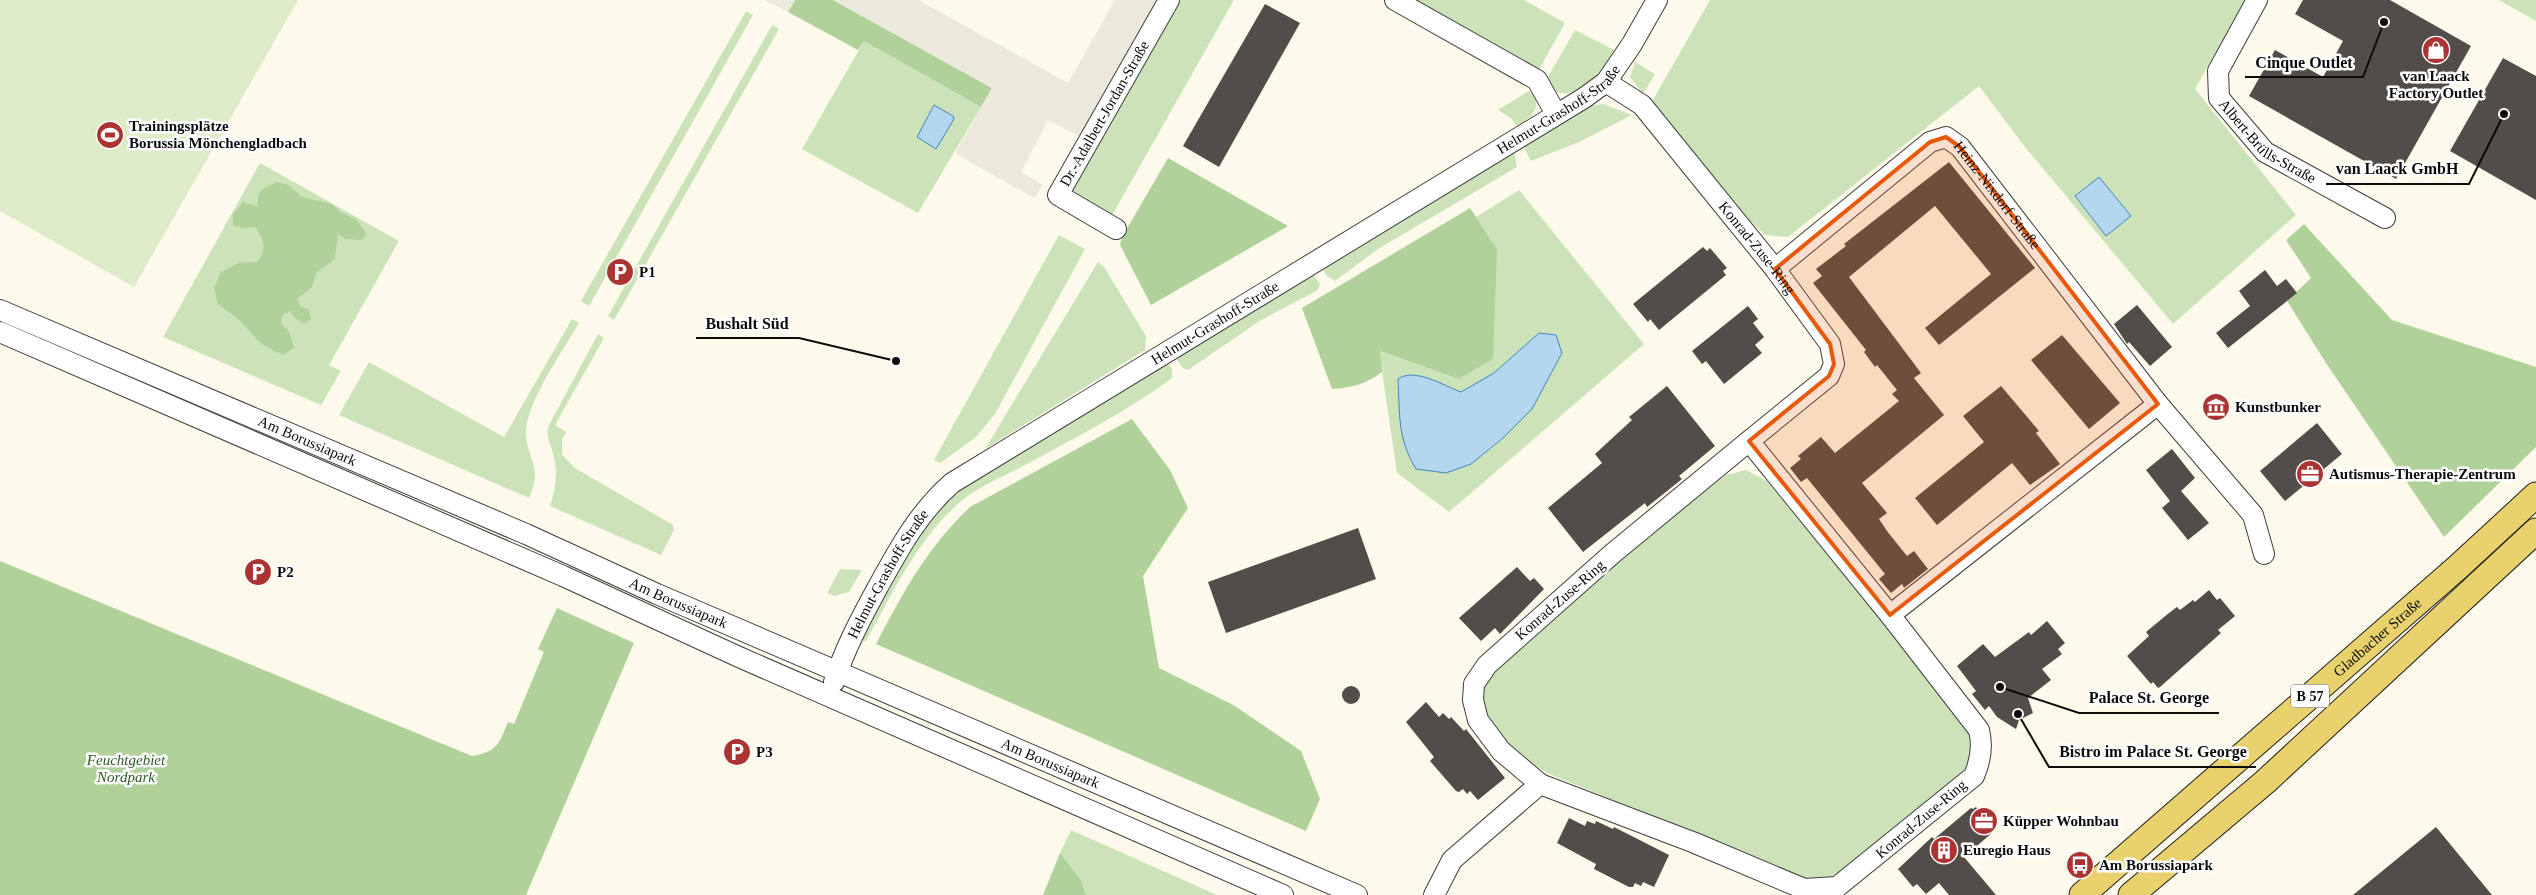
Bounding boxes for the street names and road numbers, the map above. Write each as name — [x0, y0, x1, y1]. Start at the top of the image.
street label: Dr.-Adalbert-Jordan-Straße — [1057, 38, 1152, 189]
street label: Helmut-Grashoff-Straße — [1494, 62, 1623, 157]
street label: Albert-Brülls-Straße — [2216, 96, 2319, 187]
street label: Heinz-Nixdorf-Straße — [1950, 138, 2044, 252]
street label: Konrad-Zuse-Ring — [1716, 198, 1799, 297]
street label: Helmut-Grashoff-Straße — [1148, 278, 1282, 368]
street label: Am Borussiapark — [256, 413, 359, 469]
street label: Helmut-Grashoff-Straße — [844, 506, 932, 641]
street label: Konrad-Zuse-Ring — [1512, 556, 1608, 643]
street label: Am Borussiapark — [627, 574, 730, 632]
street label: Gladbacher Straße — [2330, 594, 2425, 680]
road number: B 57 — [2291, 684, 2329, 708]
street label: Am Borussiapark — [999, 735, 1102, 792]
street label: Konrad-Zuse-Ring — [1872, 776, 1970, 862]

